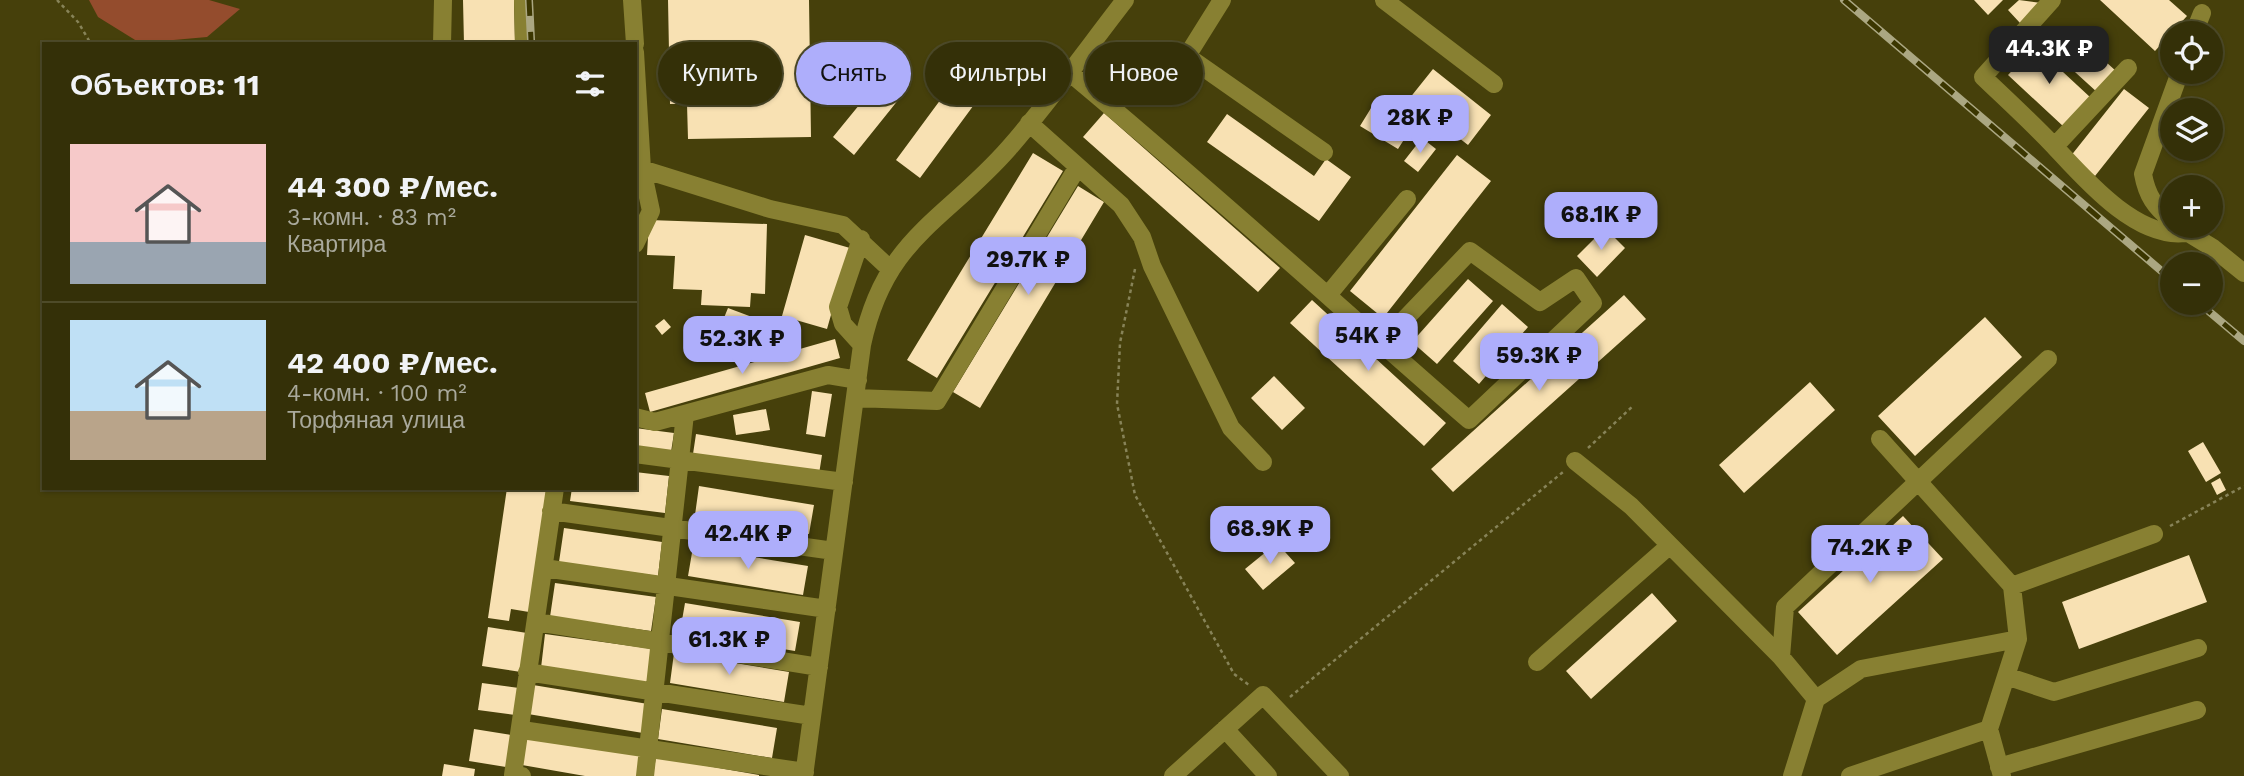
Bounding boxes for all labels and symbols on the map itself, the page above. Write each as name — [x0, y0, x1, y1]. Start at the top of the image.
pin: 44.3K ₽ — [1984, 27, 2114, 86]
pin: 28K ₽ — [1371, 96, 1469, 155]
pin: 68.1K ₽ — [1536, 192, 1666, 252]
pin: 29.7K ₽ — [963, 238, 1093, 297]
pin: 54K ₽ — [1319, 314, 1417, 373]
pin: 52.3K ₽ — [677, 316, 807, 376]
pin: 59.3K ₽ — [1474, 334, 1604, 393]
pin: 68.9K ₽ — [1205, 506, 1335, 566]
pin: 42.4K ₽ — [683, 512, 813, 571]
pin: 74.2K ₽ — [1805, 526, 1935, 585]
pin: 61.3K ₽ — [664, 618, 794, 677]

